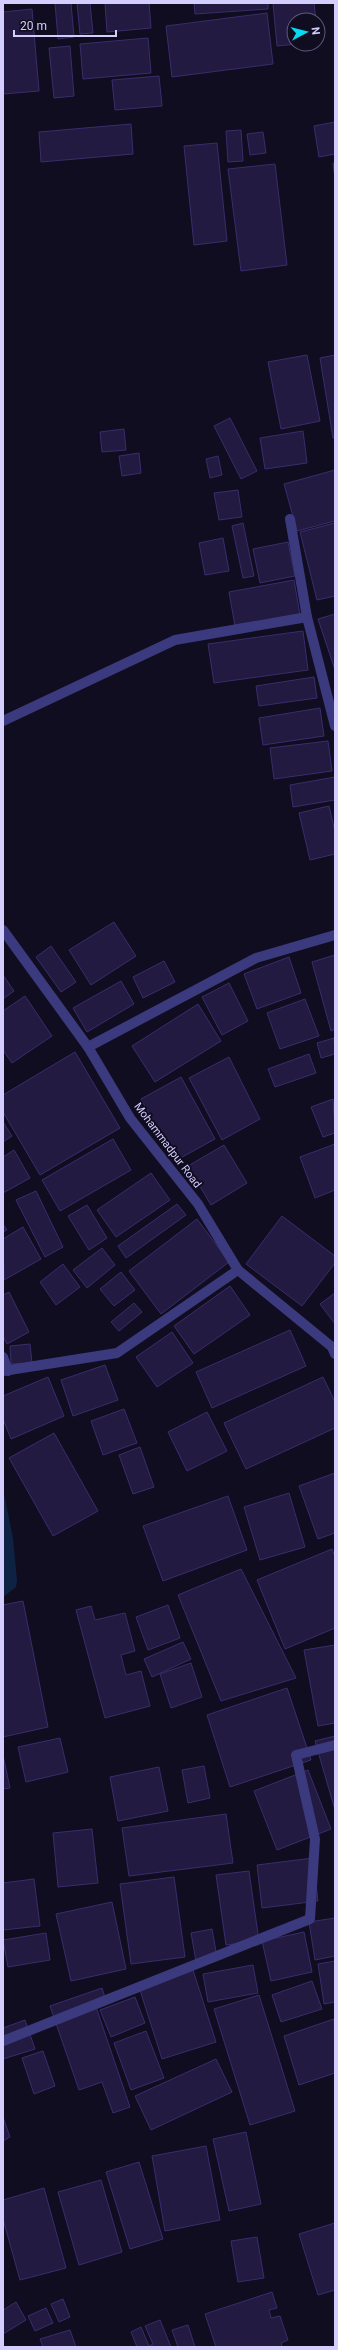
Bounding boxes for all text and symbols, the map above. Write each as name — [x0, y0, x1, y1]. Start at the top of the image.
scale bar — [14, 12, 116, 38]
north arrow — [286, 12, 326, 52]
text: 20 m — [20, 19, 47, 33]
text: N — [309, 26, 322, 36]
street label: Mohammadpur Road — [131, 1100, 204, 1190]

